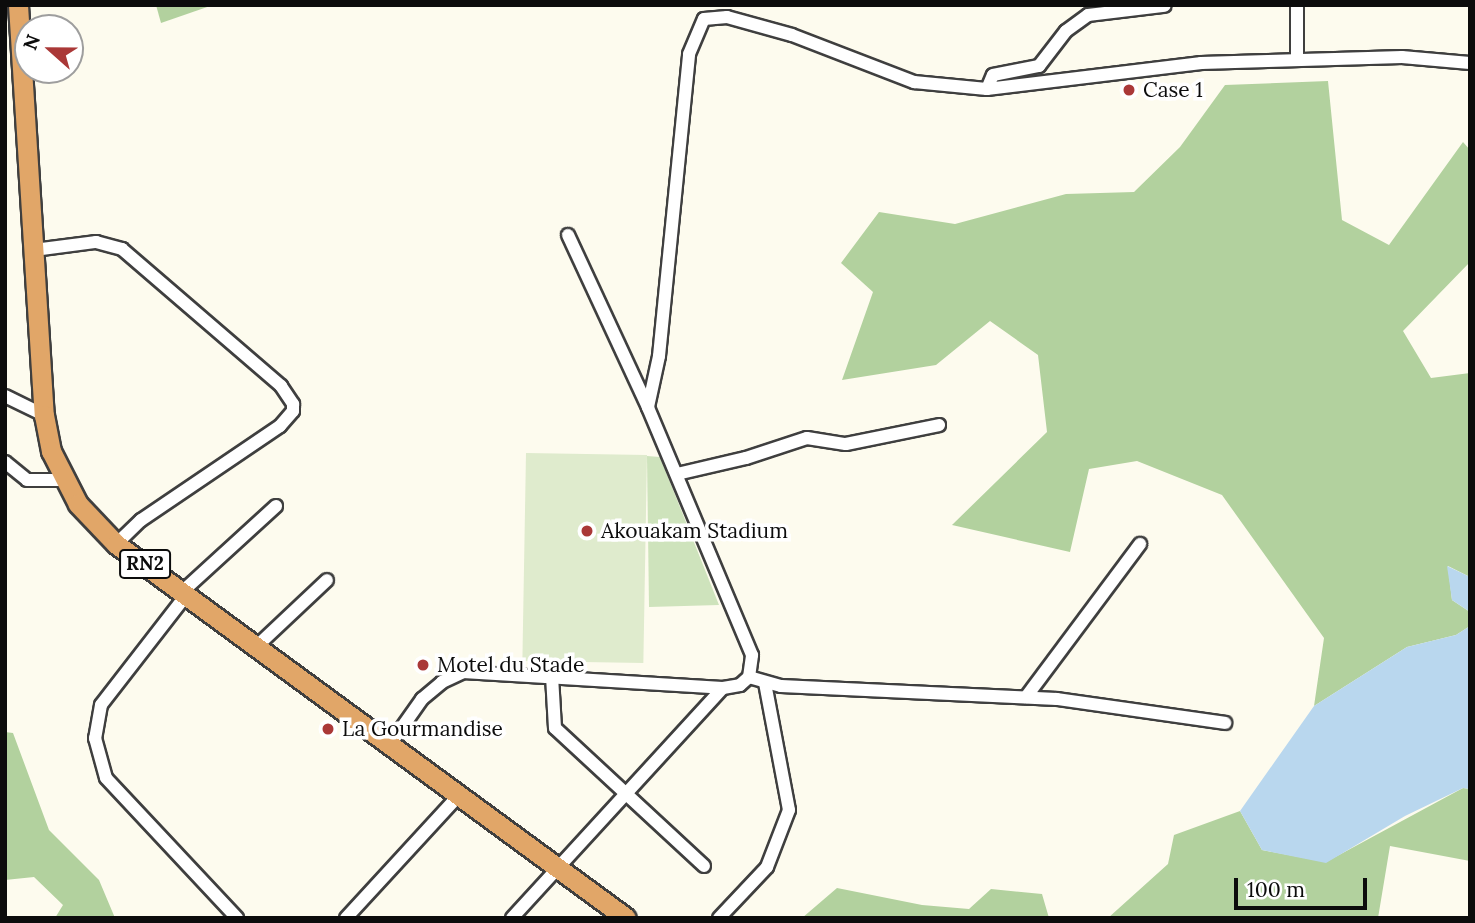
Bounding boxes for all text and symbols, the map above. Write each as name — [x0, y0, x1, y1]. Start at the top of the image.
north arrow — [14, 14, 84, 84]
text: N — [17, 31, 45, 53]
place label: Case 1 — [1143, 77, 1203, 103]
marker: Case 1 — [1121, 82, 1137, 98]
place label: Akouakam Stadium — [601, 518, 788, 544]
marker: Akouakam Stadium — [579, 523, 595, 539]
road number: RN2 — [119, 548, 171, 580]
place label: Motel du Stade — [437, 652, 585, 678]
marker: Motel du Stade — [415, 657, 431, 673]
place label: La Gourmandise — [342, 716, 503, 742]
marker: La Gourmandise — [320, 721, 336, 737]
scale bar — [1237, 864, 1370, 908]
text: 100 m — [1247, 876, 1305, 903]

